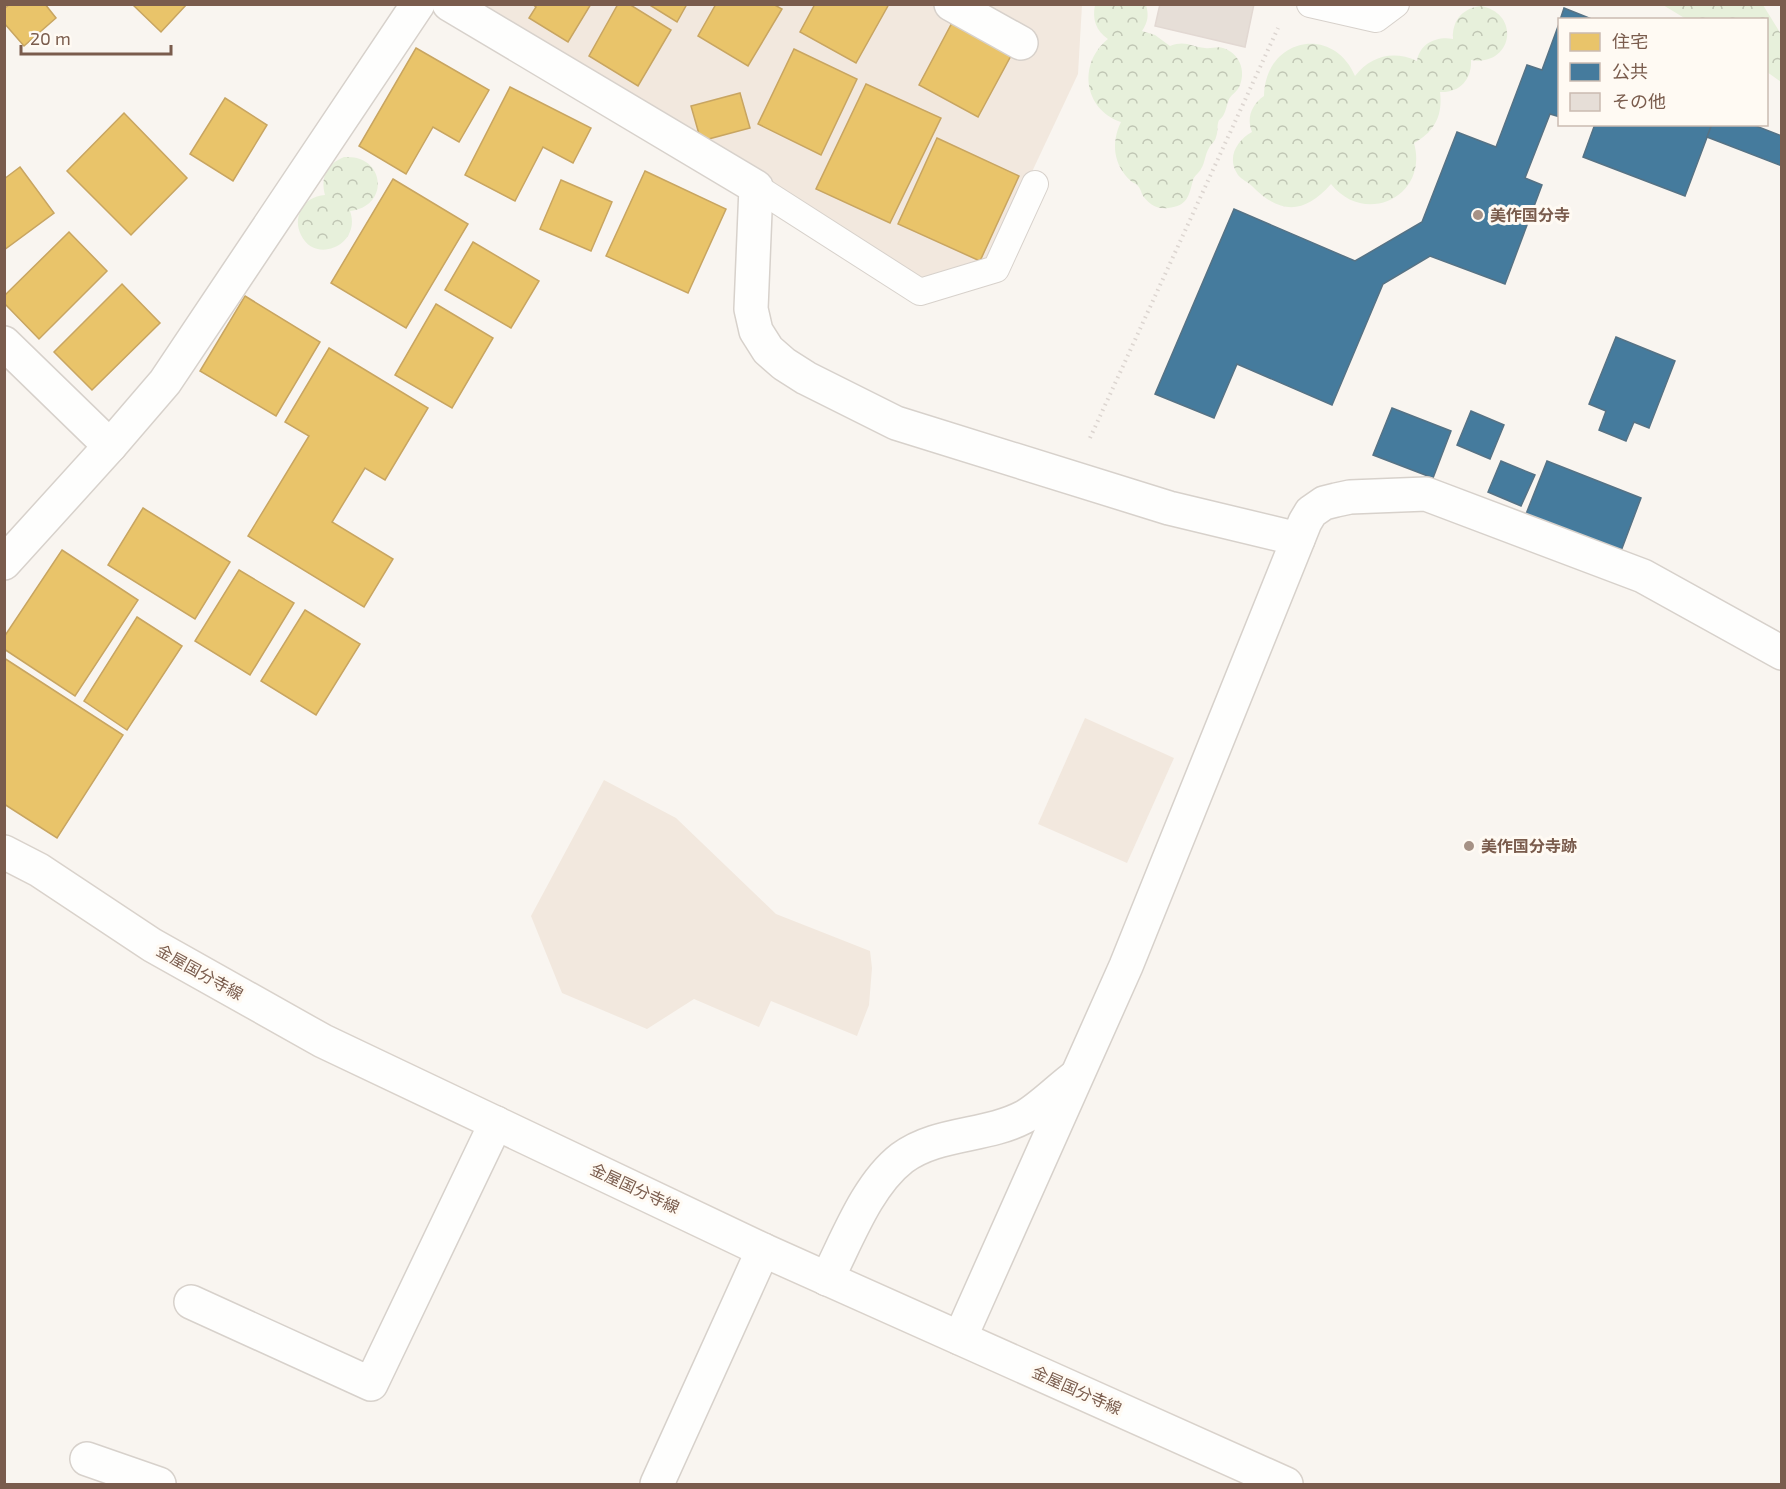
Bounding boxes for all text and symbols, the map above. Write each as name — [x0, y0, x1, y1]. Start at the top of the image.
scale bar — [21, 18, 171, 56]
legend — [1558, 18, 1768, 126]
text: 20 m — [30, 27, 71, 49]
text: 住宅 — [1612, 30, 1648, 52]
text: 公共 — [1612, 60, 1648, 82]
text: その他 — [1612, 90, 1666, 112]
place label: 美作国分寺 — [1490, 205, 1570, 224]
marker: 美作国分寺 — [1471, 208, 1485, 222]
place label: 美作国分寺跡 — [1481, 836, 1577, 855]
marker: 美作国分寺跡 — [1462, 839, 1476, 853]
street label: 金屋国分寺線 — [154, 940, 247, 1003]
street label: 金屋国分寺線 — [588, 1159, 683, 1216]
street label: 金屋国分寺線 — [1029, 1361, 1125, 1418]

